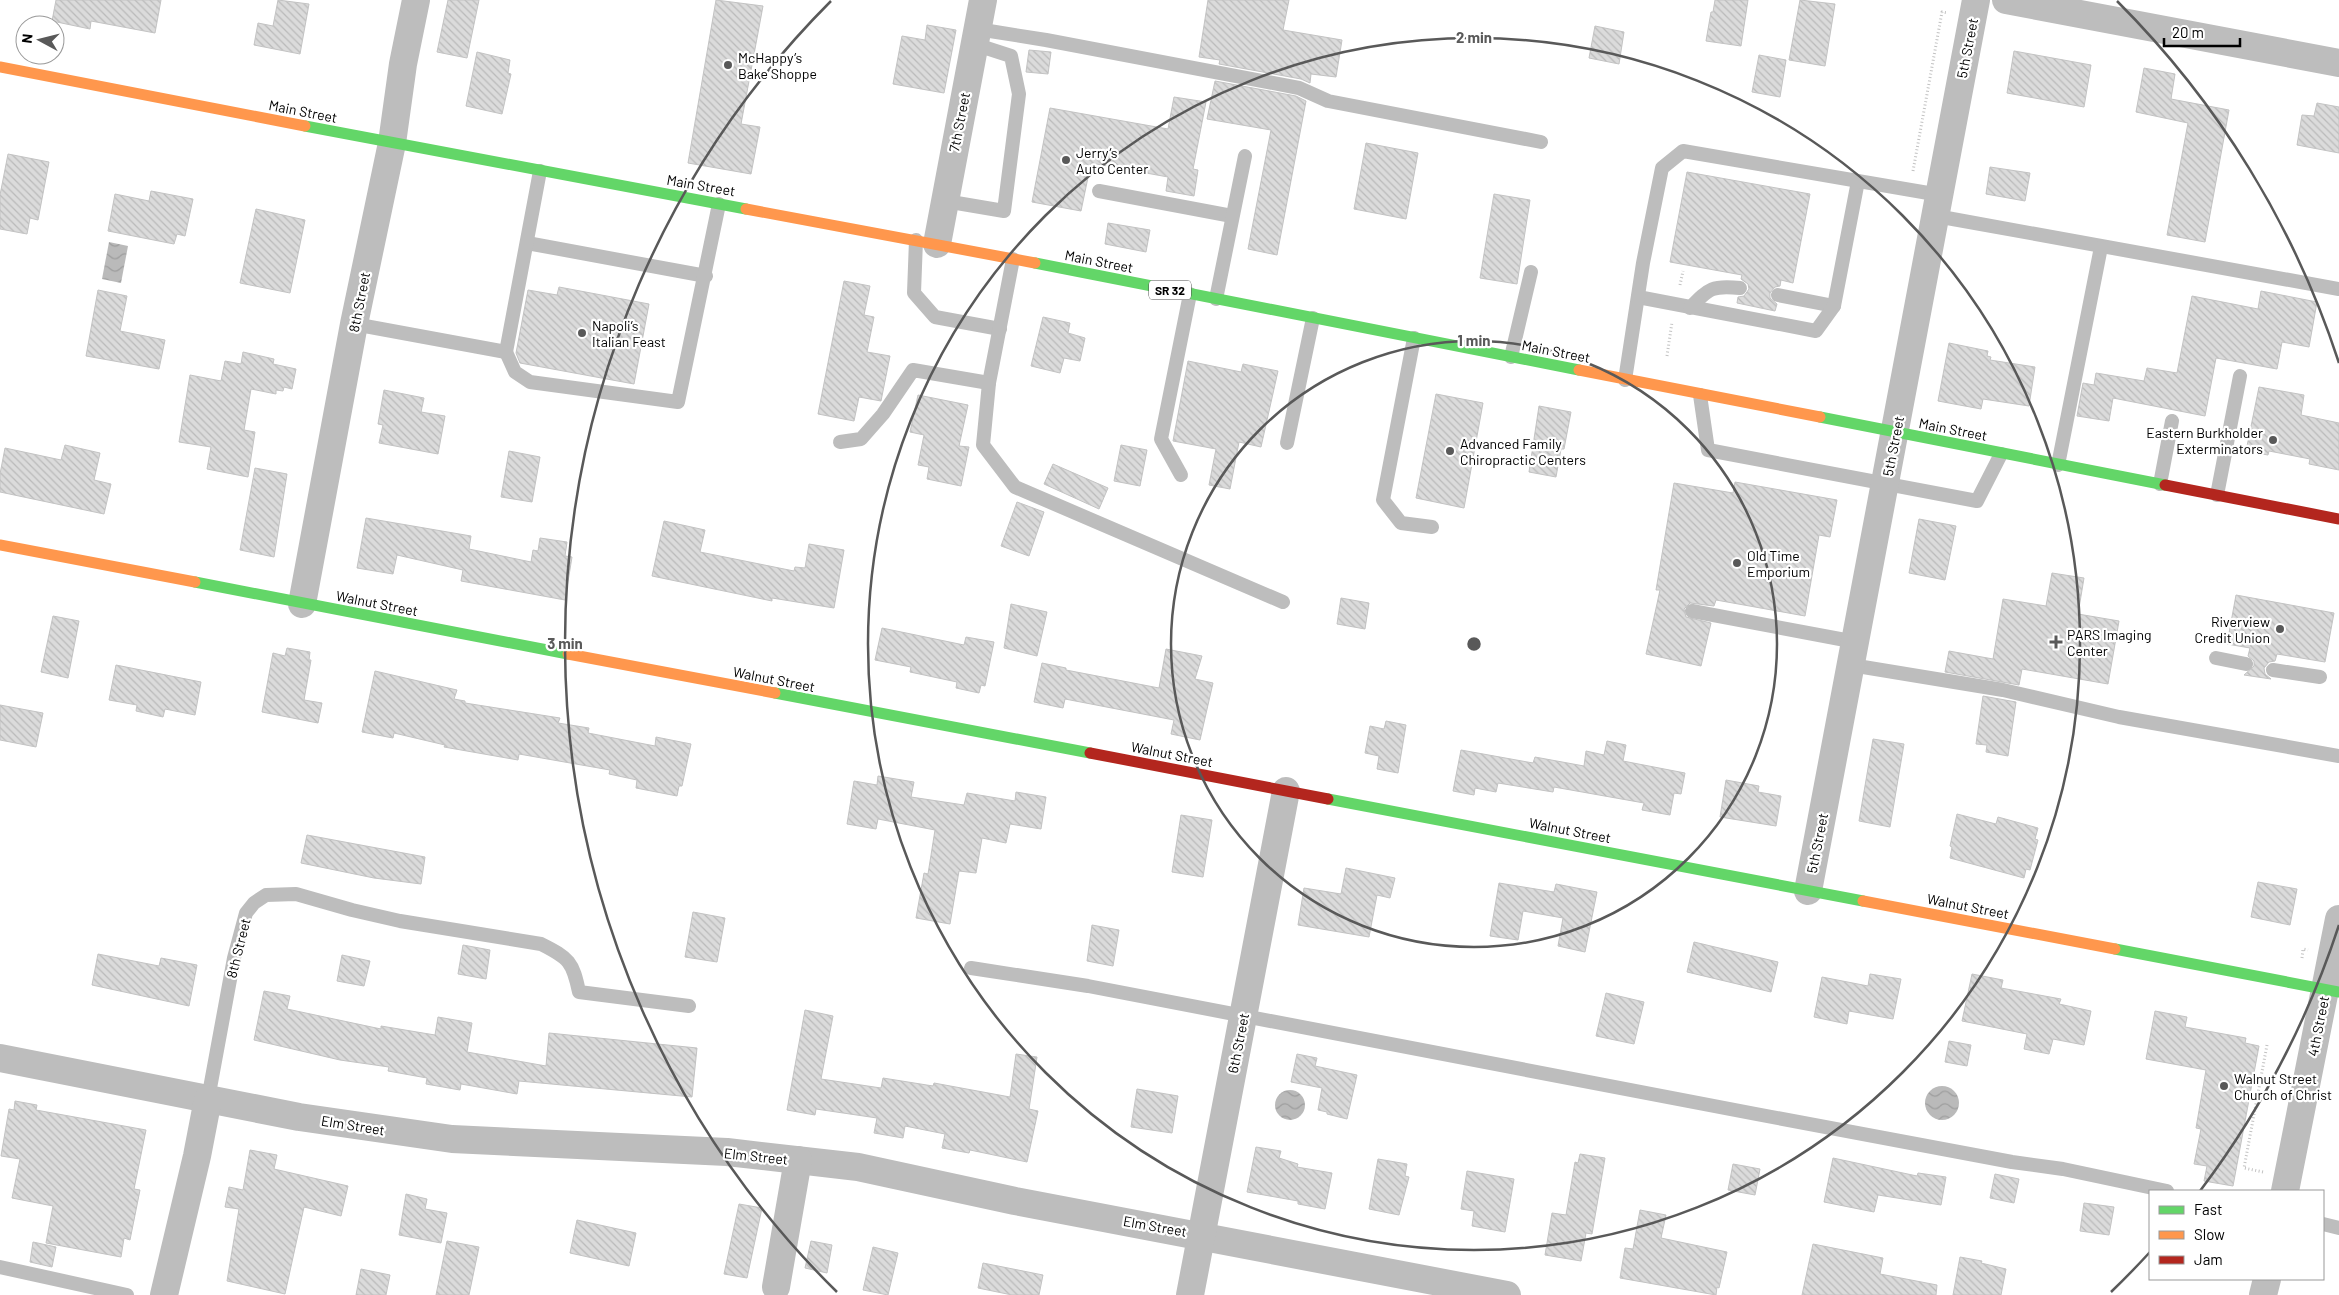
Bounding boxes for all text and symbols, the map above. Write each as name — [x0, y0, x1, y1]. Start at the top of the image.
north arrow — [15, 15, 65, 65]
scale bar — [2164, 15, 2240, 47]
street label: 5th Street — [1953, 17, 1981, 79]
text: 20 m — [2172, 23, 2204, 41]
text: 2 min — [1456, 28, 1492, 46]
text: N — [18, 33, 36, 44]
place label: McHappy’s Bake Shoppe — [738, 49, 817, 82]
marker: McHappy’s Bake Shoppe — [722, 59, 734, 71]
street label: 7th Street — [945, 91, 973, 153]
street label: Main Street — [267, 96, 339, 126]
place label: Jerry’s Auto Center — [1076, 144, 1148, 177]
marker: Jerry’s Auto Center — [1060, 154, 1072, 166]
street label: Main Street — [665, 171, 737, 199]
street label: Main Street — [1063, 246, 1135, 276]
street label: 8th Street — [345, 270, 373, 334]
road number: SR 32 — [1149, 280, 1191, 300]
place label: Napoli’s Italian Feast — [592, 317, 666, 350]
marker: Napoli’s Italian Feast — [576, 327, 588, 339]
text: 1 min — [1458, 331, 1490, 349]
street label: Main Street — [1520, 336, 1592, 366]
street label: Main Street — [1917, 414, 1989, 444]
street label: 5th Street — [1879, 415, 1907, 477]
place label: Eastern Burkholder Exterminators — [2146, 424, 2263, 457]
marker: Eastern Burkholder Exterminators — [2267, 434, 2279, 446]
place label: Advanced Family Chiropractic Centers — [1460, 435, 1586, 468]
marker: Advanced Family Chiropractic Centers — [1444, 445, 1456, 457]
place label: Old Time Emporium — [1747, 547, 1810, 580]
marker: Old Time Emporium — [1731, 557, 1743, 569]
street label: Walnut Street — [335, 587, 419, 619]
place label: Riverview Credit Union — [2195, 613, 2270, 646]
marker: Riverview Credit Union — [2274, 623, 2286, 635]
place label: PARS Imaging Center — [2067, 626, 2151, 659]
text: 3 min — [547, 634, 583, 652]
centre of rings — [1465, 635, 1483, 653]
marker: PARS Imaging Center — [2049, 635, 2063, 649]
street label: Walnut Street — [732, 663, 816, 695]
street label: Walnut Street — [1130, 738, 1214, 770]
street label: 5th Street — [1803, 812, 1831, 874]
street label: Walnut Street — [1528, 814, 1612, 846]
street label: Walnut Street — [1926, 890, 2010, 922]
street label: 8th Street — [222, 916, 254, 980]
street label: 4th Street — [2304, 994, 2332, 1058]
street label: 6th Street — [1224, 1011, 1252, 1075]
place label: Walnut Street Church of Christ — [2234, 1070, 2332, 1103]
marker: Walnut Street Church of Christ — [2218, 1080, 2230, 1092]
street label: Elm Street — [320, 1112, 386, 1138]
street label: Elm Street — [723, 1144, 789, 1168]
legend — [2149, 1190, 2324, 1280]
text: Fast — [2194, 1200, 2222, 1218]
street label: Elm Street — [1122, 1212, 1188, 1240]
text: Slow — [2194, 1225, 2225, 1243]
text: Jam — [2194, 1250, 2223, 1268]

